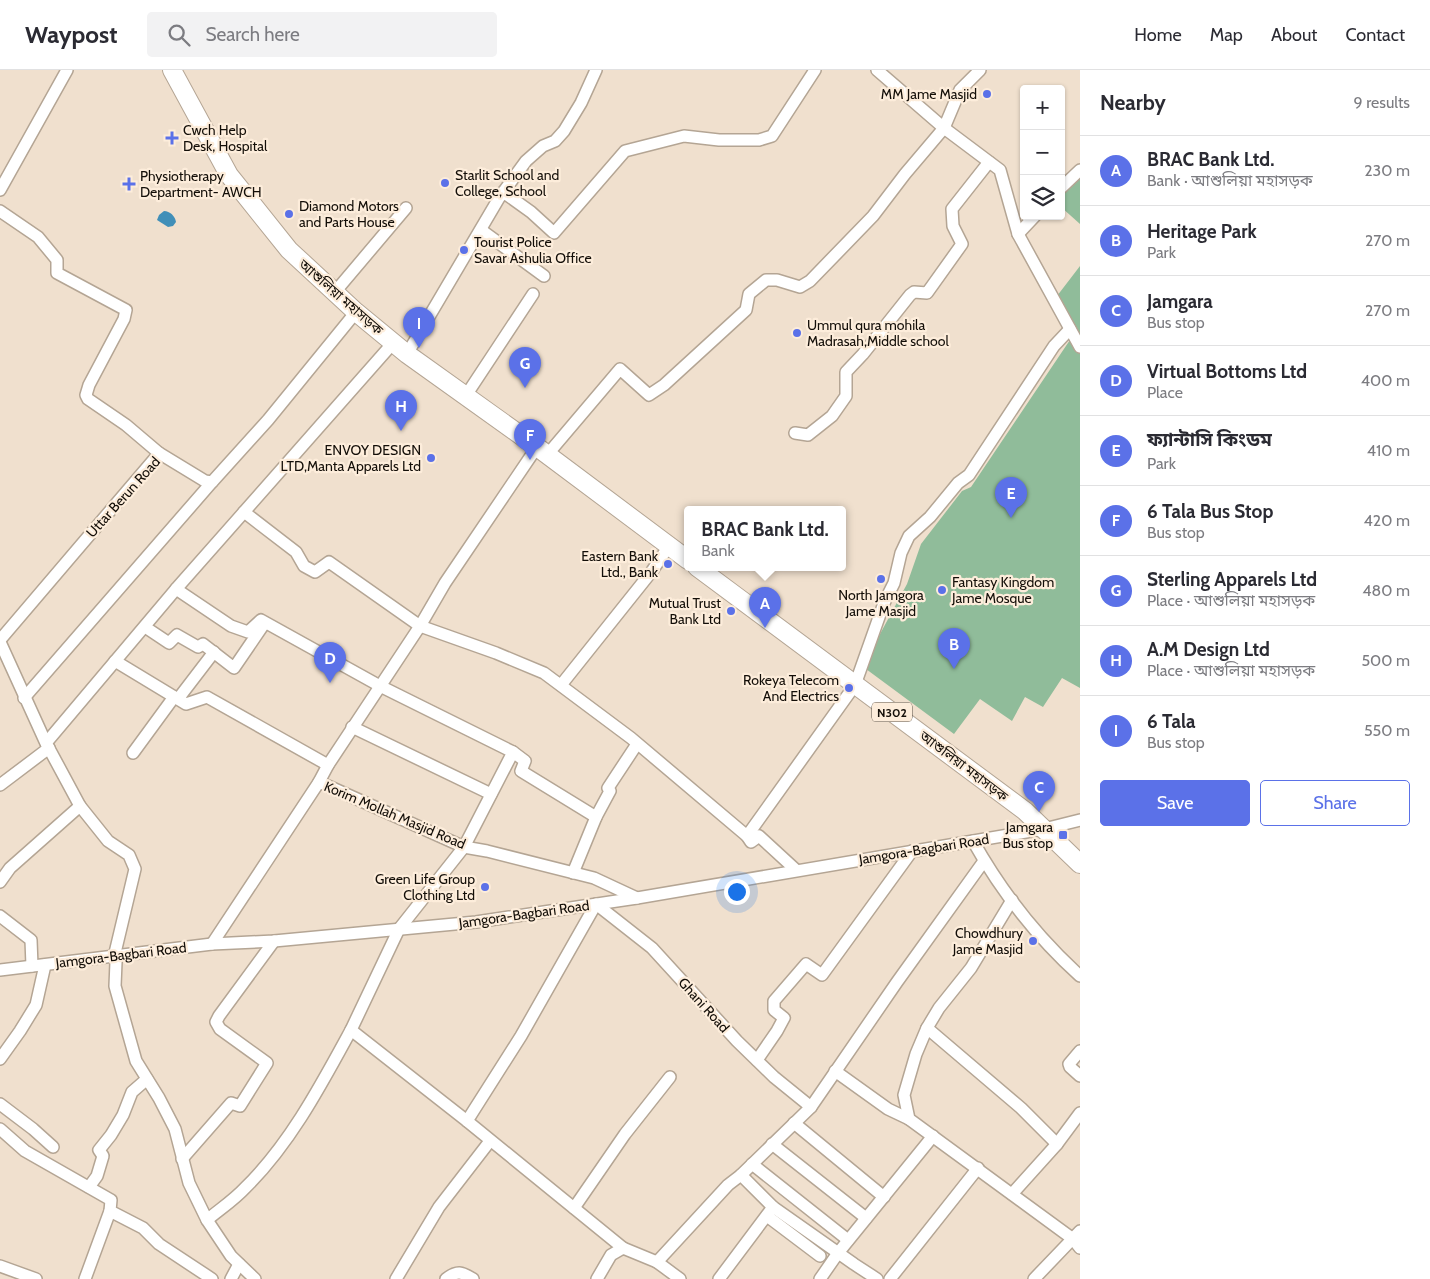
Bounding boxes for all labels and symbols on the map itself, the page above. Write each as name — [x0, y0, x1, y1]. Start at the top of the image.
place label: MM Jame Masjid — [881, 85, 977, 103]
marker: MM Jame Masjid — [981, 88, 993, 100]
place label: Cwch Help Desk, Hospital — [183, 121, 268, 155]
marker: Cwch Help Desk, Hospital — [165, 131, 179, 145]
place label: Starlit School and College, School — [455, 166, 559, 200]
place label: Physiotherapy Department- AWCH — [140, 167, 262, 201]
marker: Physiotherapy Department- AWCH — [122, 177, 136, 191]
marker: Starlit School and College, School — [439, 177, 451, 189]
place label: Diamond Motors and Parts House — [299, 197, 399, 231]
marker: Diamond Motors and Parts House — [283, 208, 295, 220]
place label: Tourist Police Savar Ashulia Office — [474, 233, 592, 267]
marker: Tourist Police Savar Ashulia Office — [458, 244, 470, 256]
street label: আশুলিয়া মহাসড়ক — [294, 255, 388, 339]
pin: I — [403, 307, 435, 348]
place label: Ummul qura mohila Madrasah,Middle school — [807, 316, 949, 350]
marker: Ummul qura mohila Madrasah,Middle school — [791, 327, 803, 339]
pin: G — [509, 347, 541, 388]
pin: H — [385, 390, 417, 431]
pin: F — [514, 419, 546, 460]
place label: ENVOY DESIGN LTD,Manta Apparels Ltd — [280, 441, 421, 475]
marker: ENVOY DESIGN LTD,Manta Apparels Ltd — [425, 452, 437, 464]
street label: Uttar Berun Road — [82, 453, 164, 541]
pin: E — [995, 477, 1027, 518]
place label: Eastern Bank Ltd., Bank — [581, 547, 659, 581]
marker: Eastern Bank Ltd., Bank — [662, 558, 674, 570]
marker: North Jamgora Jame Masjid — [875, 573, 887, 585]
place label: Fantasy Kingdom Jame Mosque — [951, 573, 1054, 607]
marker: Fantasy Kingdom Jame Mosque — [936, 584, 948, 596]
place label: North Jamgora Jame Masjid — [838, 586, 924, 620]
pin: A — [749, 587, 781, 628]
place label: Mutual Trust Bank Ltd — [649, 594, 721, 628]
marker: Mutual Trust Bank Ltd — [725, 605, 737, 617]
pin: B — [938, 628, 970, 669]
pin: D — [314, 642, 346, 683]
place label: Rokeya Telecom And Electrics — [743, 671, 839, 705]
marker: Rokeya Telecom And Electrics — [843, 682, 855, 694]
road number: N302 — [872, 702, 912, 722]
street label: আশুলিয়া মহাসড়ক — [915, 726, 1012, 806]
pin: C — [1023, 771, 1055, 812]
street label: Korim Mollah Masjid Road — [322, 777, 468, 853]
place label: Jamgara Bus stop — [1002, 818, 1053, 852]
marker: Jamgara Bus stop — [1057, 829, 1069, 841]
street label: Jamgora-Bagbari Road — [857, 830, 990, 868]
place label: Green Life Group Clothing Ltd — [375, 870, 475, 904]
your location — [724, 879, 750, 905]
marker: Green Life Group Clothing Ltd — [479, 881, 491, 893]
street label: Jamgora-Bagbari Road — [457, 896, 590, 932]
place label: Chowdhury Jame Masjid — [952, 924, 1023, 958]
marker: Chowdhury Jame Masjid — [1027, 935, 1039, 947]
street label: Jamgora-Bagbari Road — [54, 938, 187, 972]
street label: Ghani Road — [675, 974, 733, 1036]

